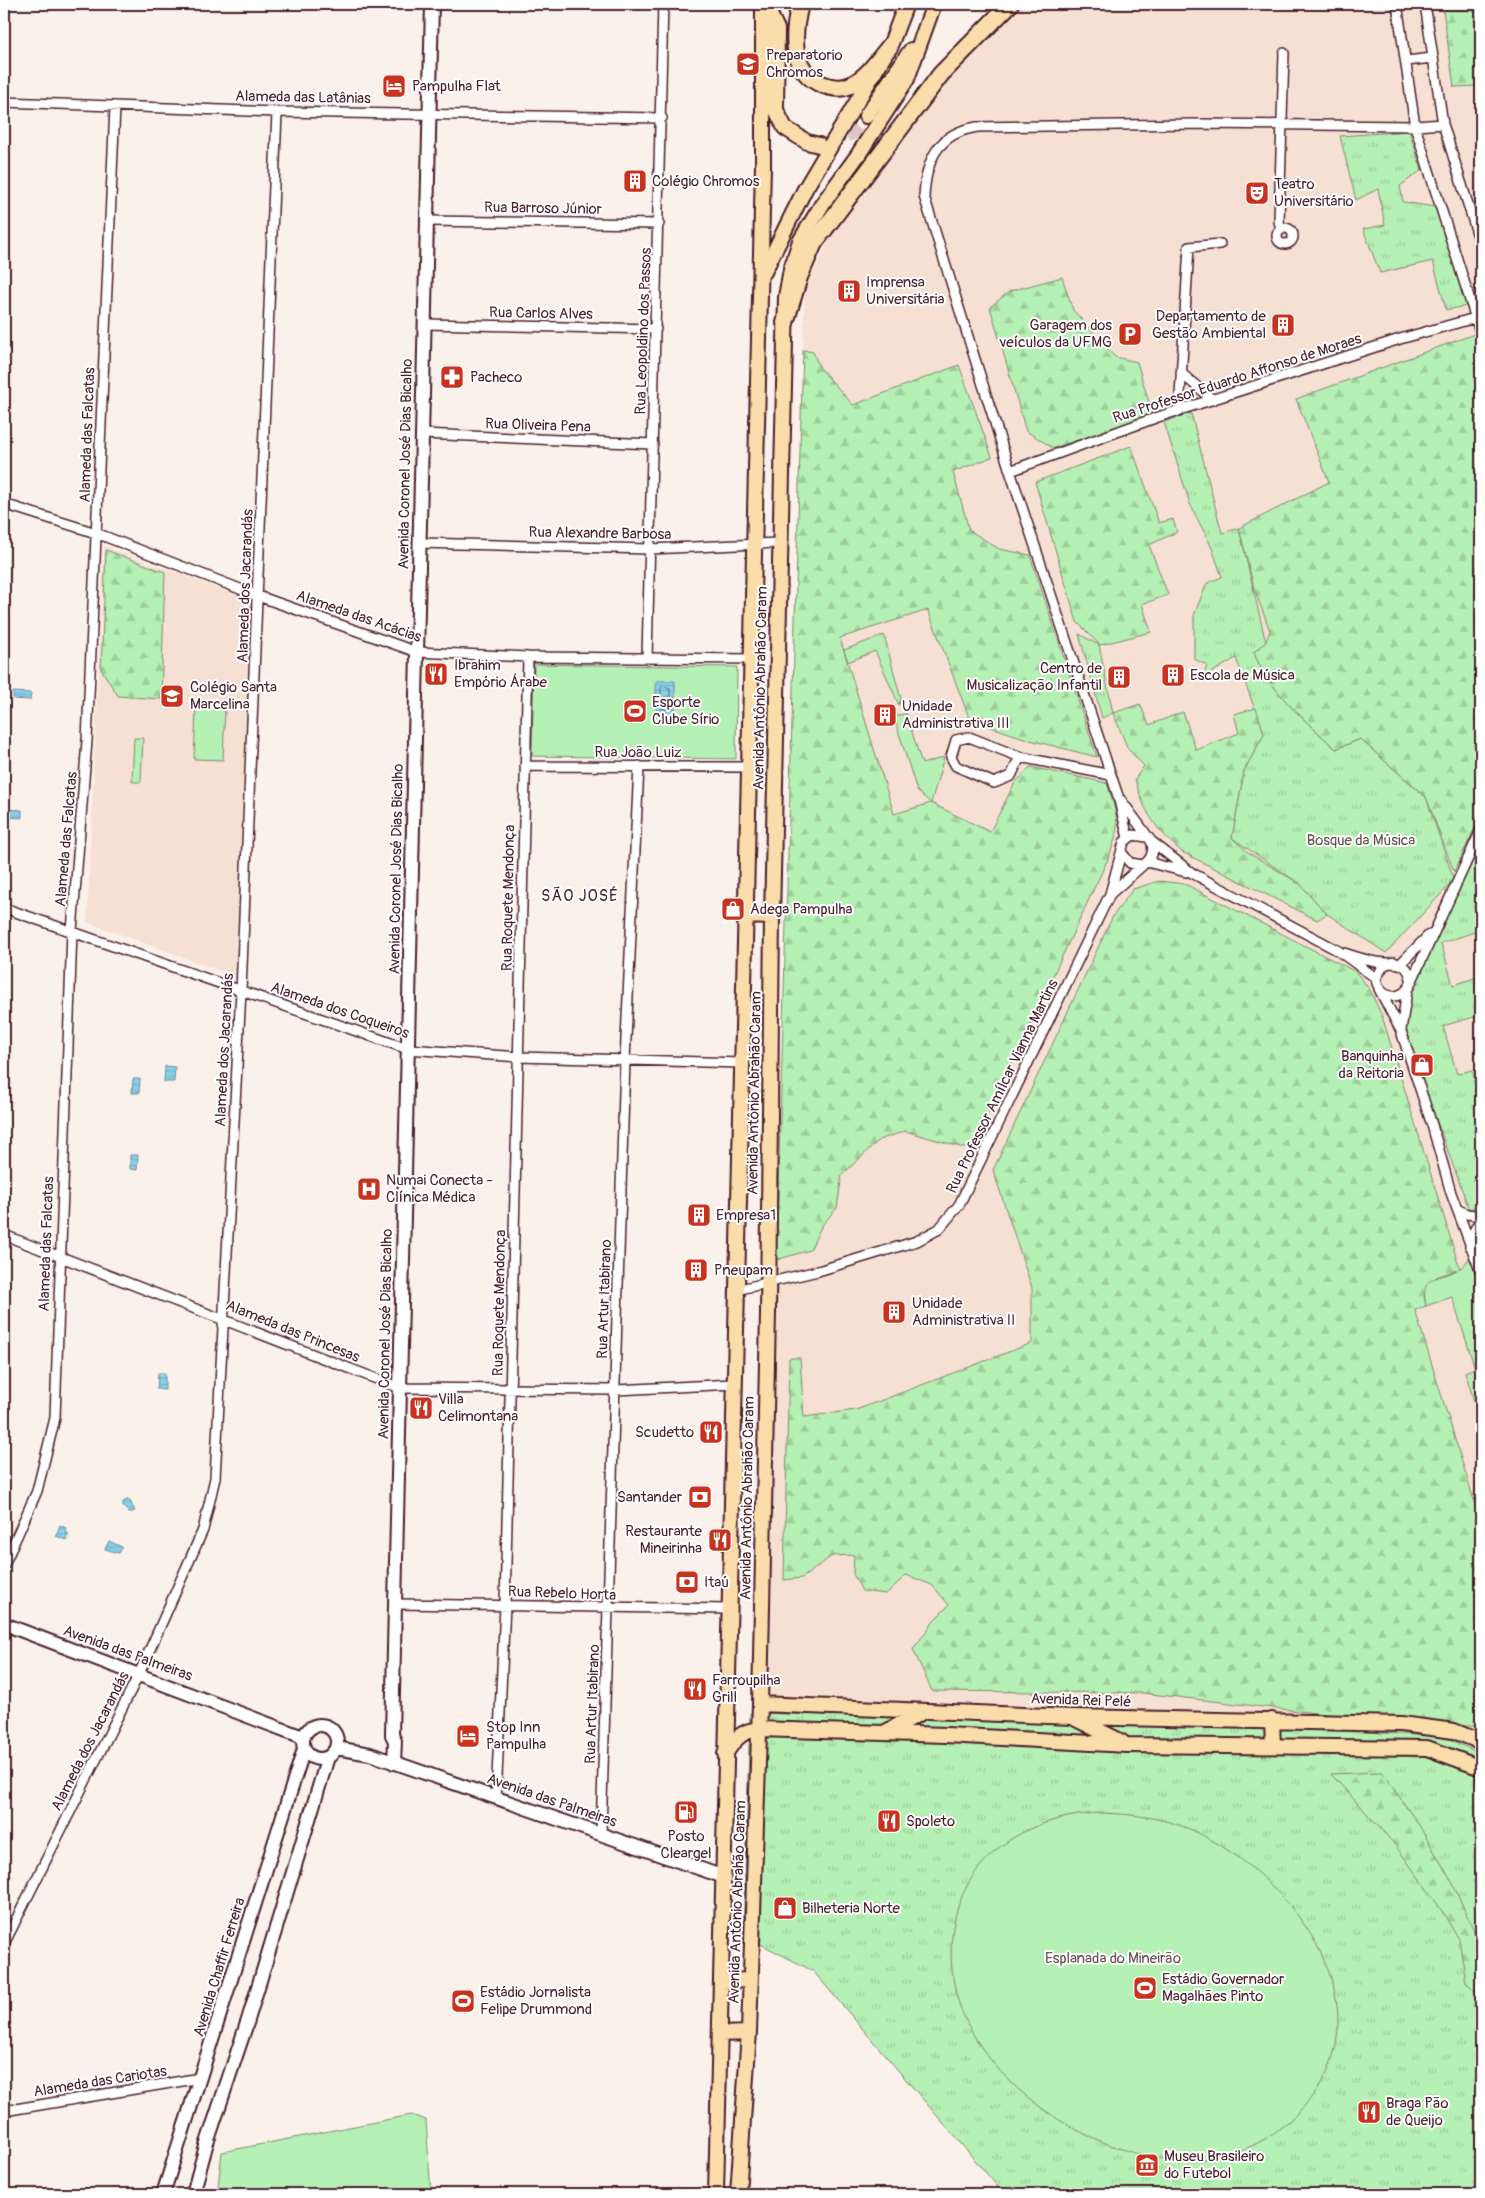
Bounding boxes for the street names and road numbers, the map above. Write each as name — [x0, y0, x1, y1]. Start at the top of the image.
street label: Alameda das Latânias — [235, 87, 371, 108]
street label: Rua Barroso Júnior — [484, 198, 603, 219]
street label: Rua Leopoldino dos Passos — [631, 247, 656, 415]
street label: Rua Carlos Alves — [489, 303, 593, 324]
street label: Rua Professor Eduardo Affonso de Moraes — [1110, 329, 1364, 428]
street label: Avenida Coronel José Dias Bicalho — [394, 358, 417, 570]
street label: Alameda das Falcatas — [76, 367, 99, 503]
street label: Rua Oliveira Pena — [485, 414, 591, 437]
street label: Alameda dos Jacarandás — [233, 509, 258, 663]
street label: Rua Alexandre Barbosa — [529, 523, 671, 544]
street label: Alameda das Acácias — [294, 586, 424, 647]
street label: Avenida Antônio Abrahão Caram — [749, 586, 772, 790]
street label: Rua João Luiz — [594, 743, 682, 762]
street label: Avenida Coronel José Dias Bicalho — [385, 763, 408, 975]
street label: Alameda das Falcatas — [51, 770, 82, 907]
street label: Rua Roquete Mendonça — [498, 825, 519, 971]
street label: Alameda dos Jacarandás — [211, 972, 238, 1127]
street label: Rua Professor Amílcar Vianna Martins — [942, 976, 1063, 1196]
street label: Alameda dos Coqueiros — [268, 978, 412, 1043]
street label: Avenida Antônio Abrahão Caram — [743, 991, 766, 1195]
street label: Alameda das Falcatas — [35, 1176, 58, 1312]
street label: Avenida Coronel José Dias Bicalho — [374, 1228, 397, 1440]
street label: Rua Roquete Mendonça — [489, 1230, 510, 1376]
street label: Rua Artur Itabirano — [593, 1239, 616, 1359]
street label: Alameda das Princesas — [223, 1296, 363, 1367]
street label: Avenida Antônio Abrahão Caram — [736, 1396, 759, 1600]
street label: Rua Rebelo Horta — [508, 1582, 616, 1605]
street label: Avenida das Palmeiras — [61, 1621, 195, 1686]
street label: Rua Artur Itabirano — [581, 1644, 604, 1764]
street label: Alameda dos Jacarandás — [47, 1668, 134, 1814]
street label: Avenida Rei Pelé — [1030, 1689, 1132, 1712]
street label: Avenida das Palmeiras — [484, 1769, 620, 1832]
street label: Avenida Antônio Abrahão Caram — [724, 1800, 751, 2004]
street label: Avenida Chaffir Ferreira — [189, 1895, 250, 2039]
street label: Alameda das Cariotas — [32, 2062, 168, 2101]

